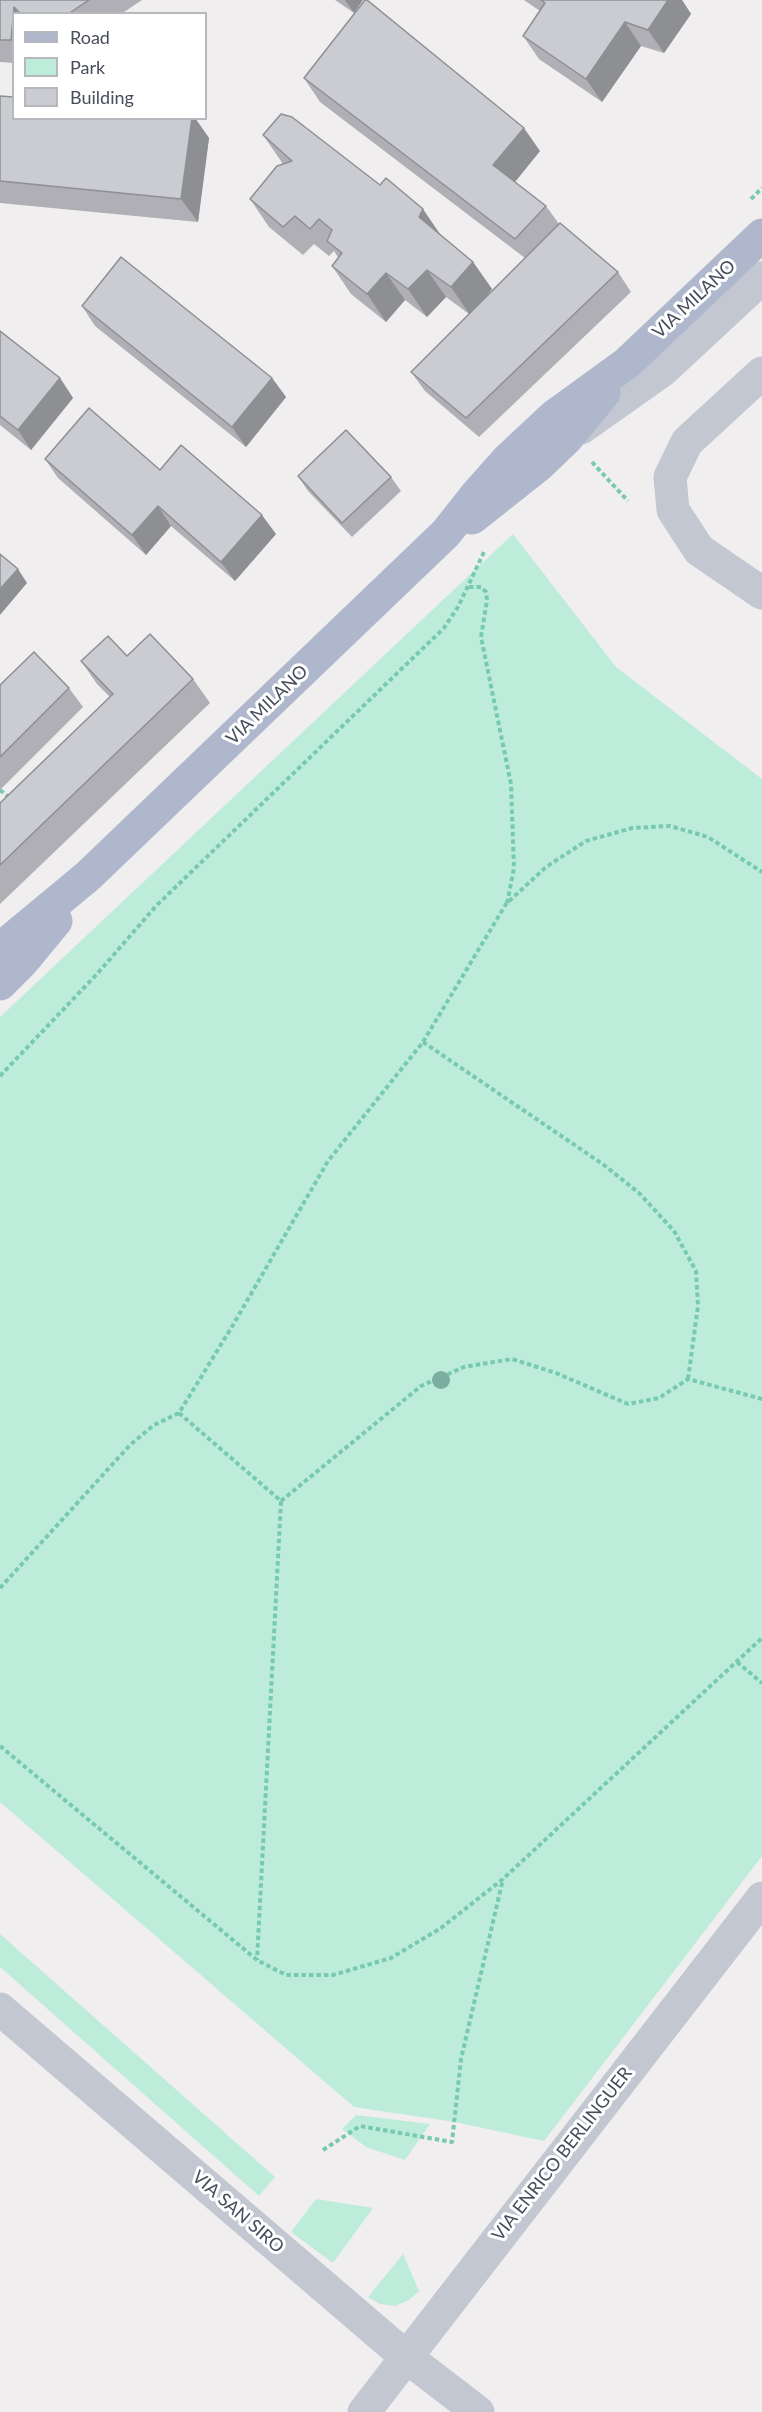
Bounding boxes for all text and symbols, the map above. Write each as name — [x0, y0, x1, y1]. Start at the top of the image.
legend — [12, 12, 207, 120]
text: Road — [70, 26, 110, 48]
text: Park — [70, 56, 105, 78]
text: Building — [70, 86, 134, 108]
street label: VIA MILANO — [648, 255, 740, 343]
street label: VIA MILANO — [222, 661, 312, 749]
street label: VIA ENRICO BERLINGUER — [487, 2063, 637, 2245]
street label: VIA SAN SIRO — [188, 2166, 288, 2258]

